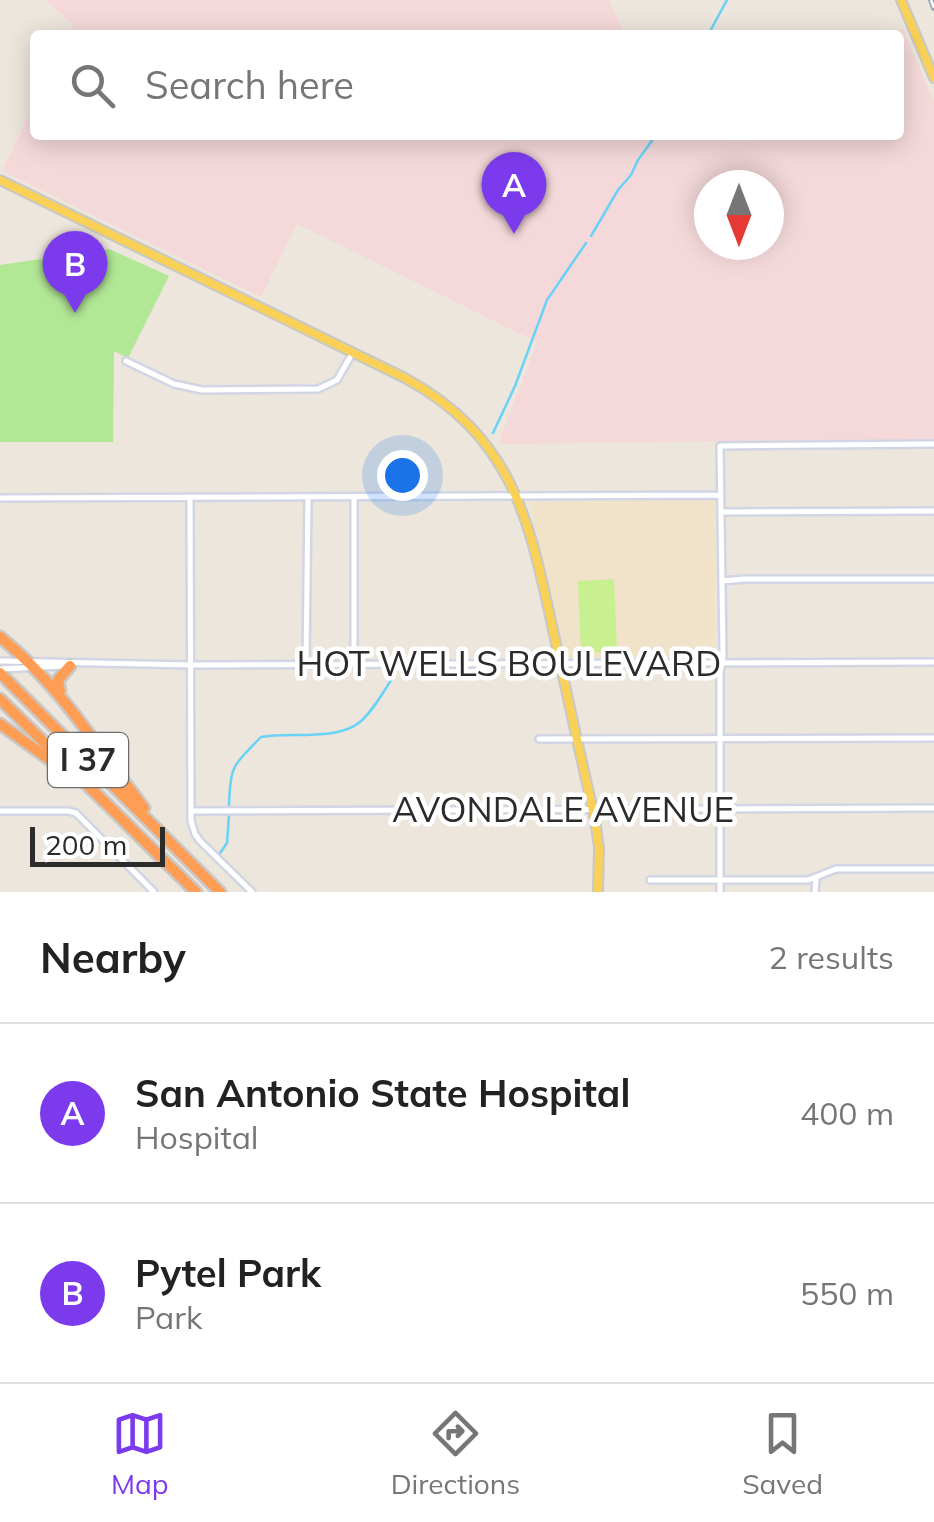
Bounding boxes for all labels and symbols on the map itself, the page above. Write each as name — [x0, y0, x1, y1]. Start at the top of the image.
pin: A — [482, 152, 546, 234]
north arrow — [694, 170, 784, 260]
pin: B — [42, 230, 108, 313]
your location — [377, 450, 428, 501]
street label: HOT WELLS BOULEVARD — [297, 641, 721, 685]
road number: I 37 — [48, 733, 128, 787]
street label: AVONDALE AVENUE — [392, 787, 734, 831]
scale bar — [30, 822, 165, 866]

